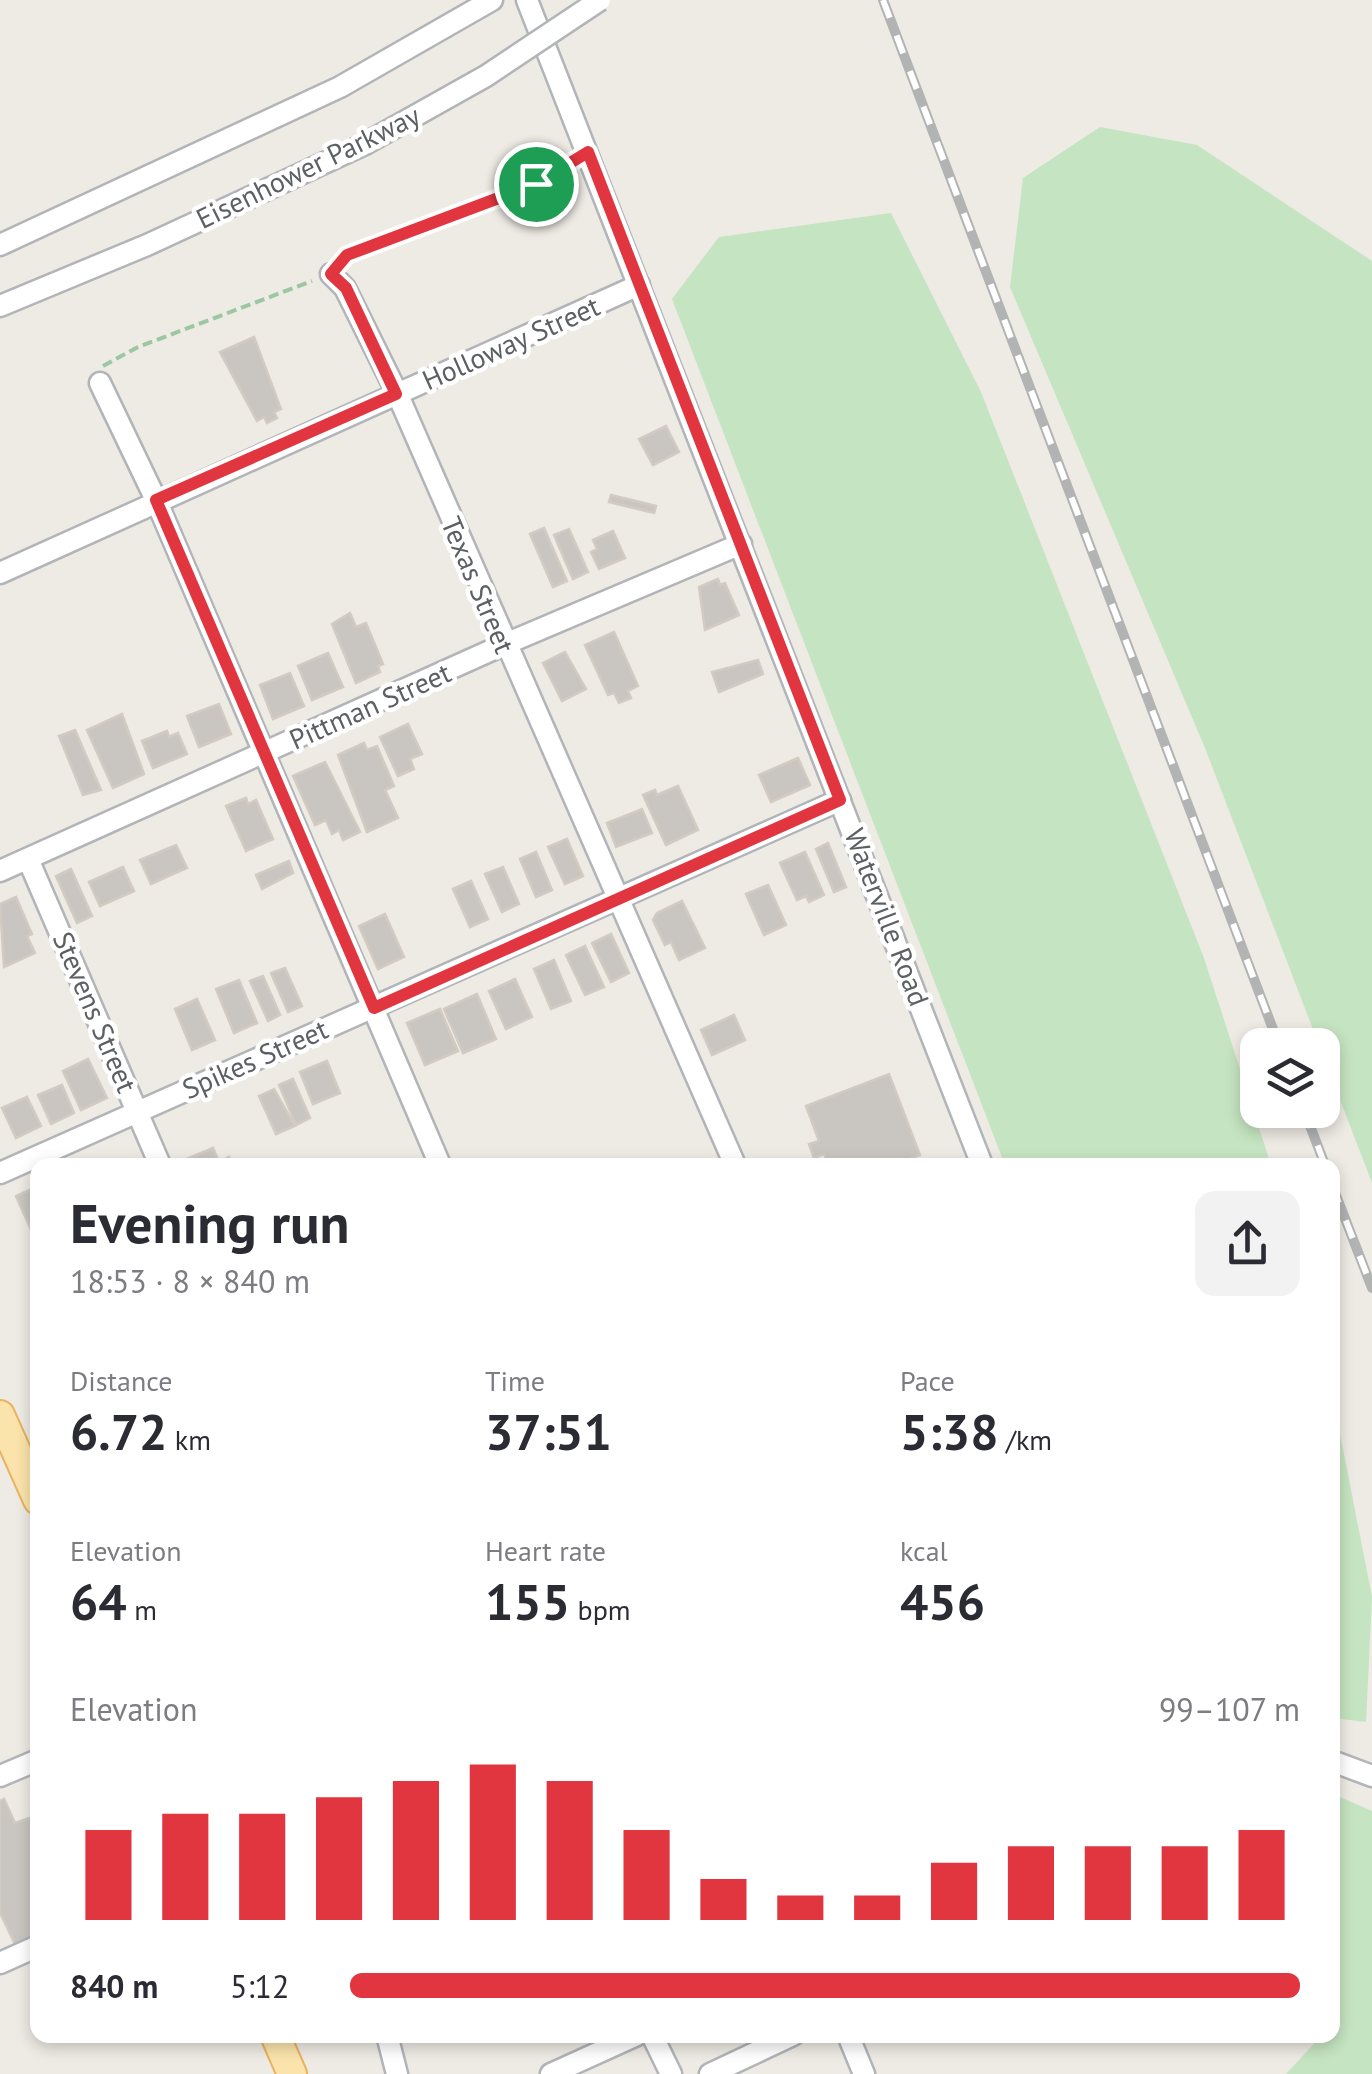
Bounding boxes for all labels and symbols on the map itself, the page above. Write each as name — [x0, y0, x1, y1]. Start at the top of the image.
street label: Eisenhower Parkway — [190, 96, 426, 237]
pin — [494, 142, 579, 227]
street label: Holloway Street — [416, 287, 606, 398]
street label: Texas Street — [433, 511, 524, 659]
street label: Pittman Street — [283, 653, 457, 758]
street label: Waterville Road — [837, 823, 938, 1011]
street label: Stevens Street — [45, 926, 146, 1098]
street label: Spikes Street — [176, 1010, 334, 1107]

